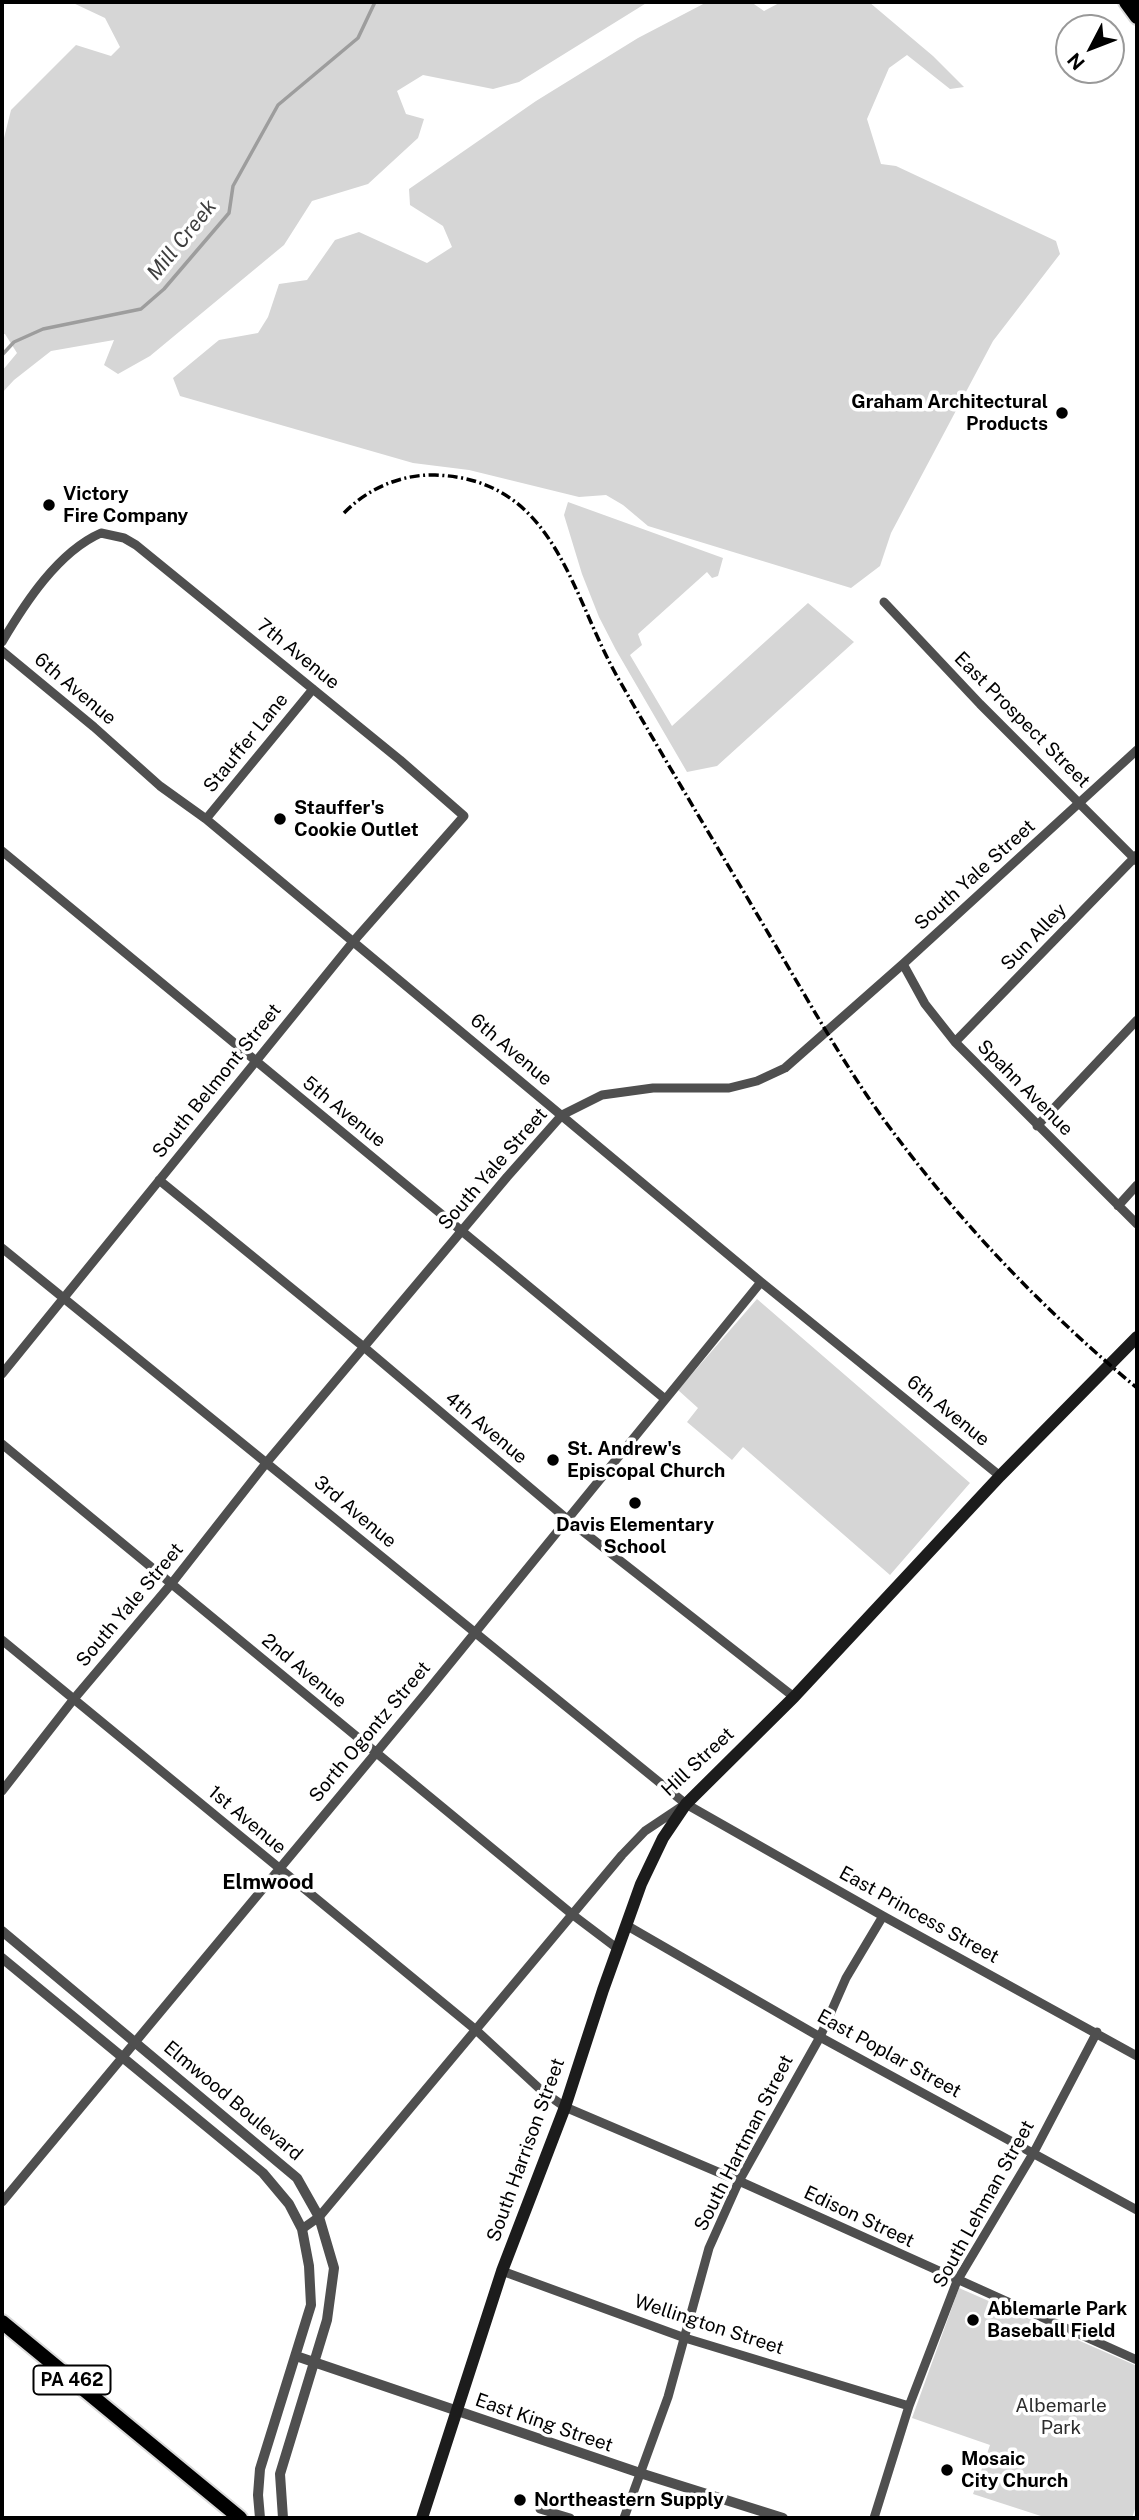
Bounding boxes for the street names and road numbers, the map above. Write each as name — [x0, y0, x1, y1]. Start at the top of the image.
street label: 7th Avenue — [252, 614, 344, 694]
street label: East Prospect Street — [949, 647, 1095, 793]
street label: 6th Avenue — [29, 648, 121, 730]
street label: Stauffer Lane — [199, 689, 293, 797]
street label: South Yale Street — [910, 815, 1040, 935]
street label: Sun Alley — [996, 899, 1072, 975]
street label: South Belmont Street — [148, 999, 286, 1163]
street label: 6th Avenue — [465, 1009, 557, 1091]
street label: Spahn Avenue — [972, 1035, 1078, 1141]
street label: 5th Avenue — [298, 1072, 390, 1152]
street label: South Yale Street — [434, 1103, 552, 1235]
street label: 6th Avenue — [902, 1371, 994, 1451]
street label: 4th Avenue — [440, 1387, 532, 1469]
street label: 3rd Avenue — [309, 1471, 401, 1553]
street label: South Yale Street — [72, 1539, 188, 1671]
street label: 2nd Avenue — [257, 1629, 351, 1713]
street label: Sorth Ogontz Street — [304, 1657, 436, 1807]
street label: Hill Street — [657, 1723, 739, 1801]
street label: 1st Avenue — [204, 1781, 290, 1859]
street label: East Princess Street — [835, 1862, 1003, 1968]
street label: East Poplar Street — [813, 2005, 965, 2103]
street label: Elmwood Boulevard — [159, 2036, 307, 2166]
street label: South Hartman Street — [690, 2051, 798, 2235]
street label: South Harrison Street — [482, 2055, 570, 2245]
street label: South Lehman Street — [929, 2116, 1039, 2292]
street label: Edison Street — [800, 2181, 918, 2253]
street label: Wellington Street — [631, 2290, 787, 2360]
road number: PA 462 — [34, 2366, 110, 2394]
street label: East King Street — [472, 2389, 616, 2457]

